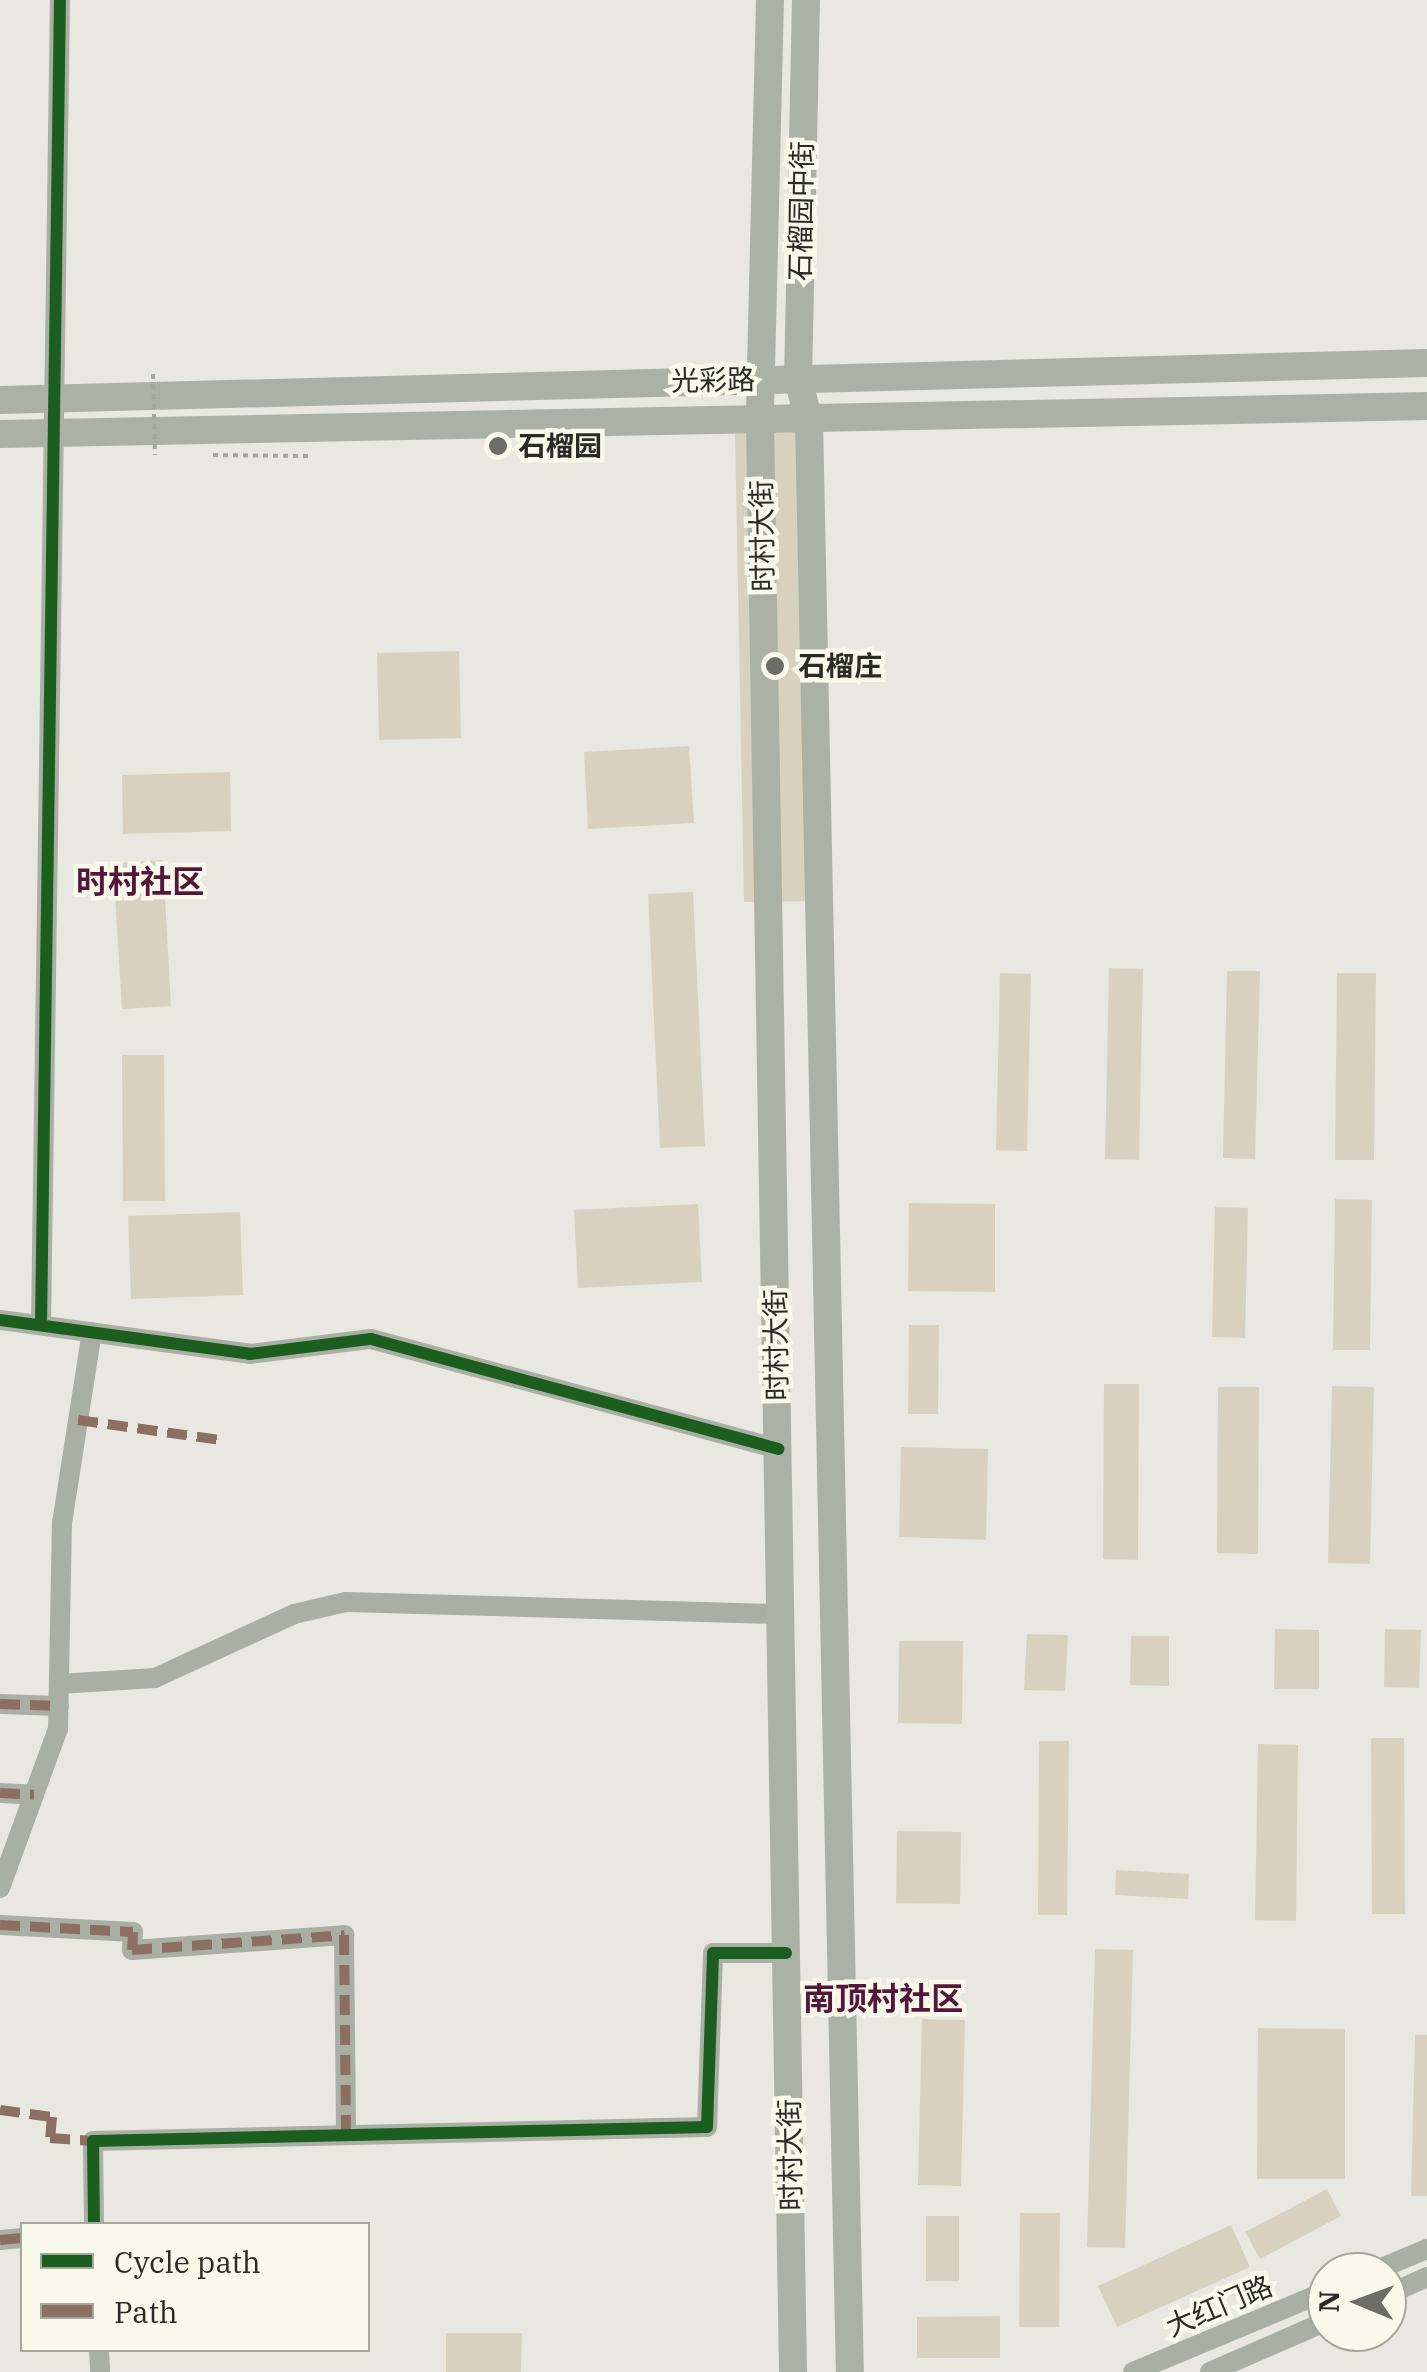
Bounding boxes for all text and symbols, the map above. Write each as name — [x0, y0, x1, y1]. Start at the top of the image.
street label: 石榴园中街 — [783, 141, 819, 281]
street label: 光彩路 — [671, 362, 755, 398]
place label: 石榴园 — [518, 429, 602, 463]
marker: 石榴园 — [487, 435, 509, 457]
street label: 时村大街 — [744, 480, 780, 592]
place label: 石榴庄 — [798, 649, 882, 683]
marker: 石榴庄 — [762, 653, 788, 679]
district label: 时村社区 — [76, 862, 204, 900]
street label: 时村大街 — [758, 1289, 794, 1401]
district label: 南顶村社区 — [803, 1979, 963, 2017]
street label: 时村大街 — [772, 2099, 808, 2211]
legend — [20, 2222, 370, 2352]
text: Cycle path — [114, 2242, 261, 2281]
north arrow — [1307, 2252, 1407, 2352]
street label: 大红门路 — [1161, 2269, 1277, 2343]
text: N — [1310, 2290, 1347, 2313]
text: Path — [114, 2292, 178, 2331]

